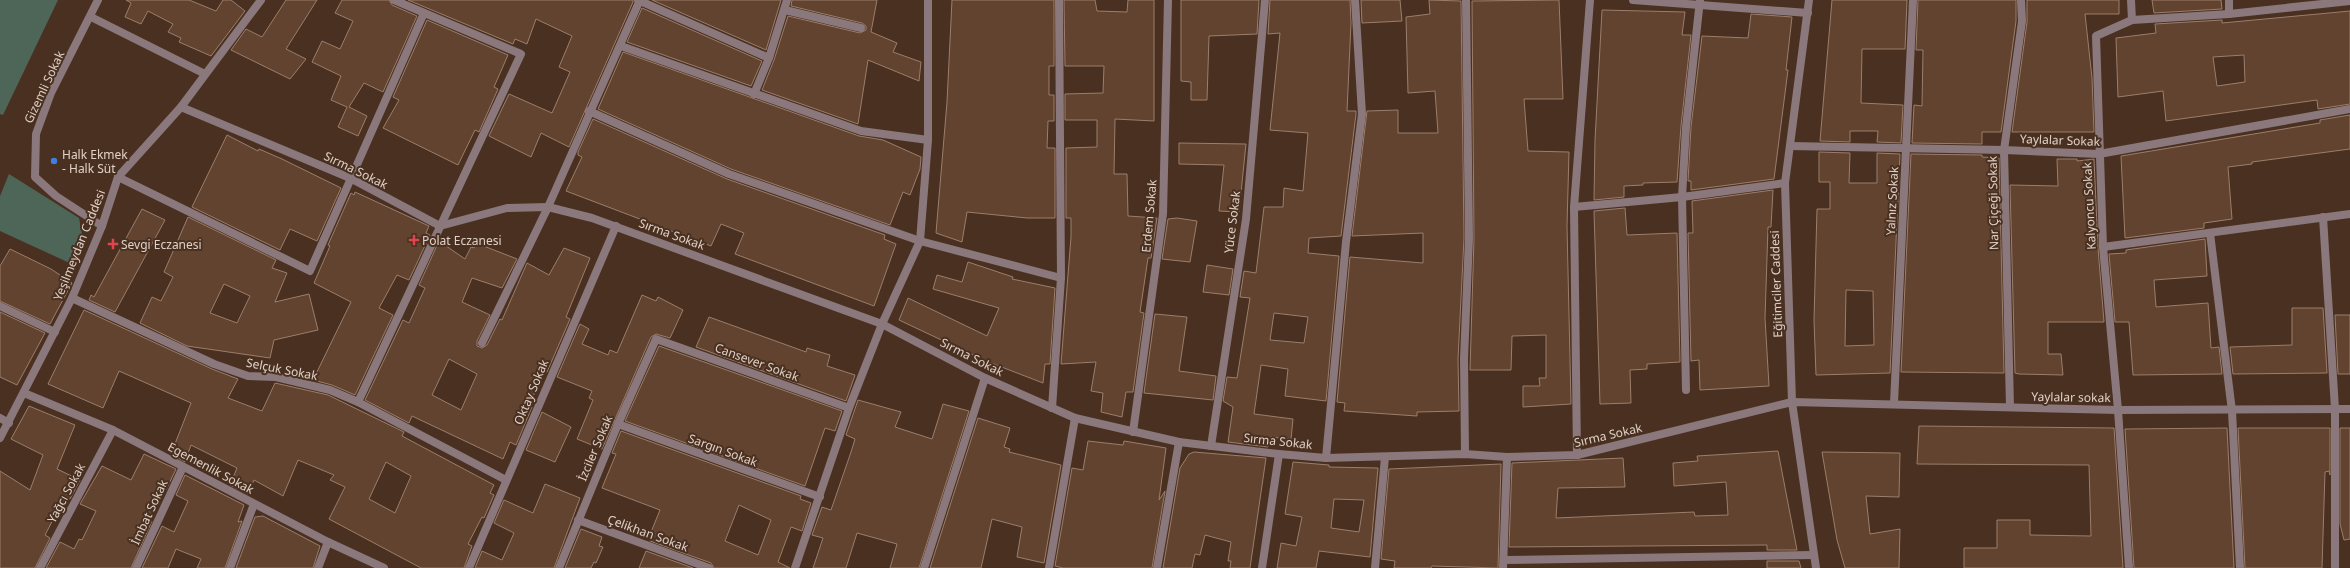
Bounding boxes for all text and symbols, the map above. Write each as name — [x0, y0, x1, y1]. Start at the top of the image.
street label: Gizemli Sokak — [20, 47, 68, 126]
street label: Yaylalar Sokak — [2020, 130, 2101, 150]
place label: Halk Ekmek - Halk Süt — [62, 146, 128, 177]
street label: Sırma Sokak — [321, 147, 391, 193]
street label: Nar Çiçeği Sokak — [1984, 155, 2002, 250]
marker: Halk Ekmek - Halk Süt — [49, 156, 59, 166]
street label: Kalyoncu Sokak — [2078, 161, 2100, 250]
street label: Yalnız Sokak — [1882, 166, 1902, 236]
street label: Erdem Sokak — [1137, 178, 1161, 253]
street label: Yeşilmeydan Caddesi — [49, 187, 109, 303]
street label: Yüce Sokak — [1220, 189, 1244, 254]
street label: Sırma Sokak — [637, 214, 708, 254]
street label: Eğitimciler Caddesi — [1766, 230, 1786, 338]
place label: Polat Eczanesi — [422, 232, 502, 249]
marker: Polat Eczanesi — [409, 235, 419, 245]
place label: Sevgi Eczanesi — [121, 236, 202, 253]
marker: Sevgi Eczanesi — [108, 239, 118, 249]
street label: Sırma Sokak — [937, 334, 1007, 381]
street label: Cansever Sokak — [713, 339, 802, 385]
street label: Selçuk Sokak — [245, 354, 320, 384]
street label: Oktay Sokak — [510, 356, 553, 427]
street label: Yaylalar sokak — [2031, 388, 2111, 406]
street label: İzciler Sokak — [574, 412, 617, 483]
street label: Sırma Sokak — [1572, 419, 1644, 451]
street label: Sırma Sokak — [1243, 429, 1314, 453]
street label: Sargın Sokak — [686, 430, 761, 471]
street label: Egemenlik Sokak — [165, 438, 258, 498]
street label: Yağcı Sokak — [43, 459, 89, 526]
street label: İmbat Sokak — [126, 476, 172, 547]
street label: Çelikhan Sokak — [605, 510, 691, 556]

